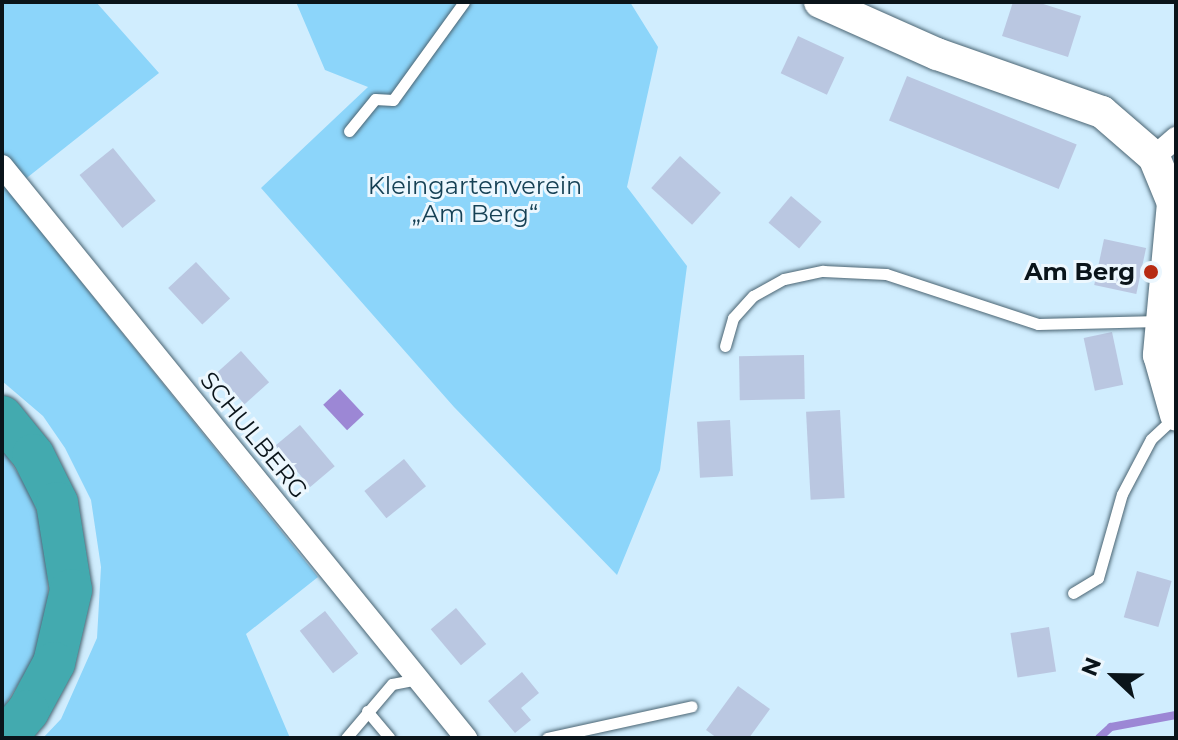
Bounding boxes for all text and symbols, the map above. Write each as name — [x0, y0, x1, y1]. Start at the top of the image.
park label: Kleingartenverein „Am Berg“ — [368, 172, 582, 228]
place label: Am Berg — [1024, 258, 1135, 286]
marker: Am Berg — [1142, 263, 1160, 281]
street label: SCHULBERG — [194, 366, 314, 504]
north arrow — [1074, 636, 1154, 716]
text: N — [1075, 654, 1107, 680]

